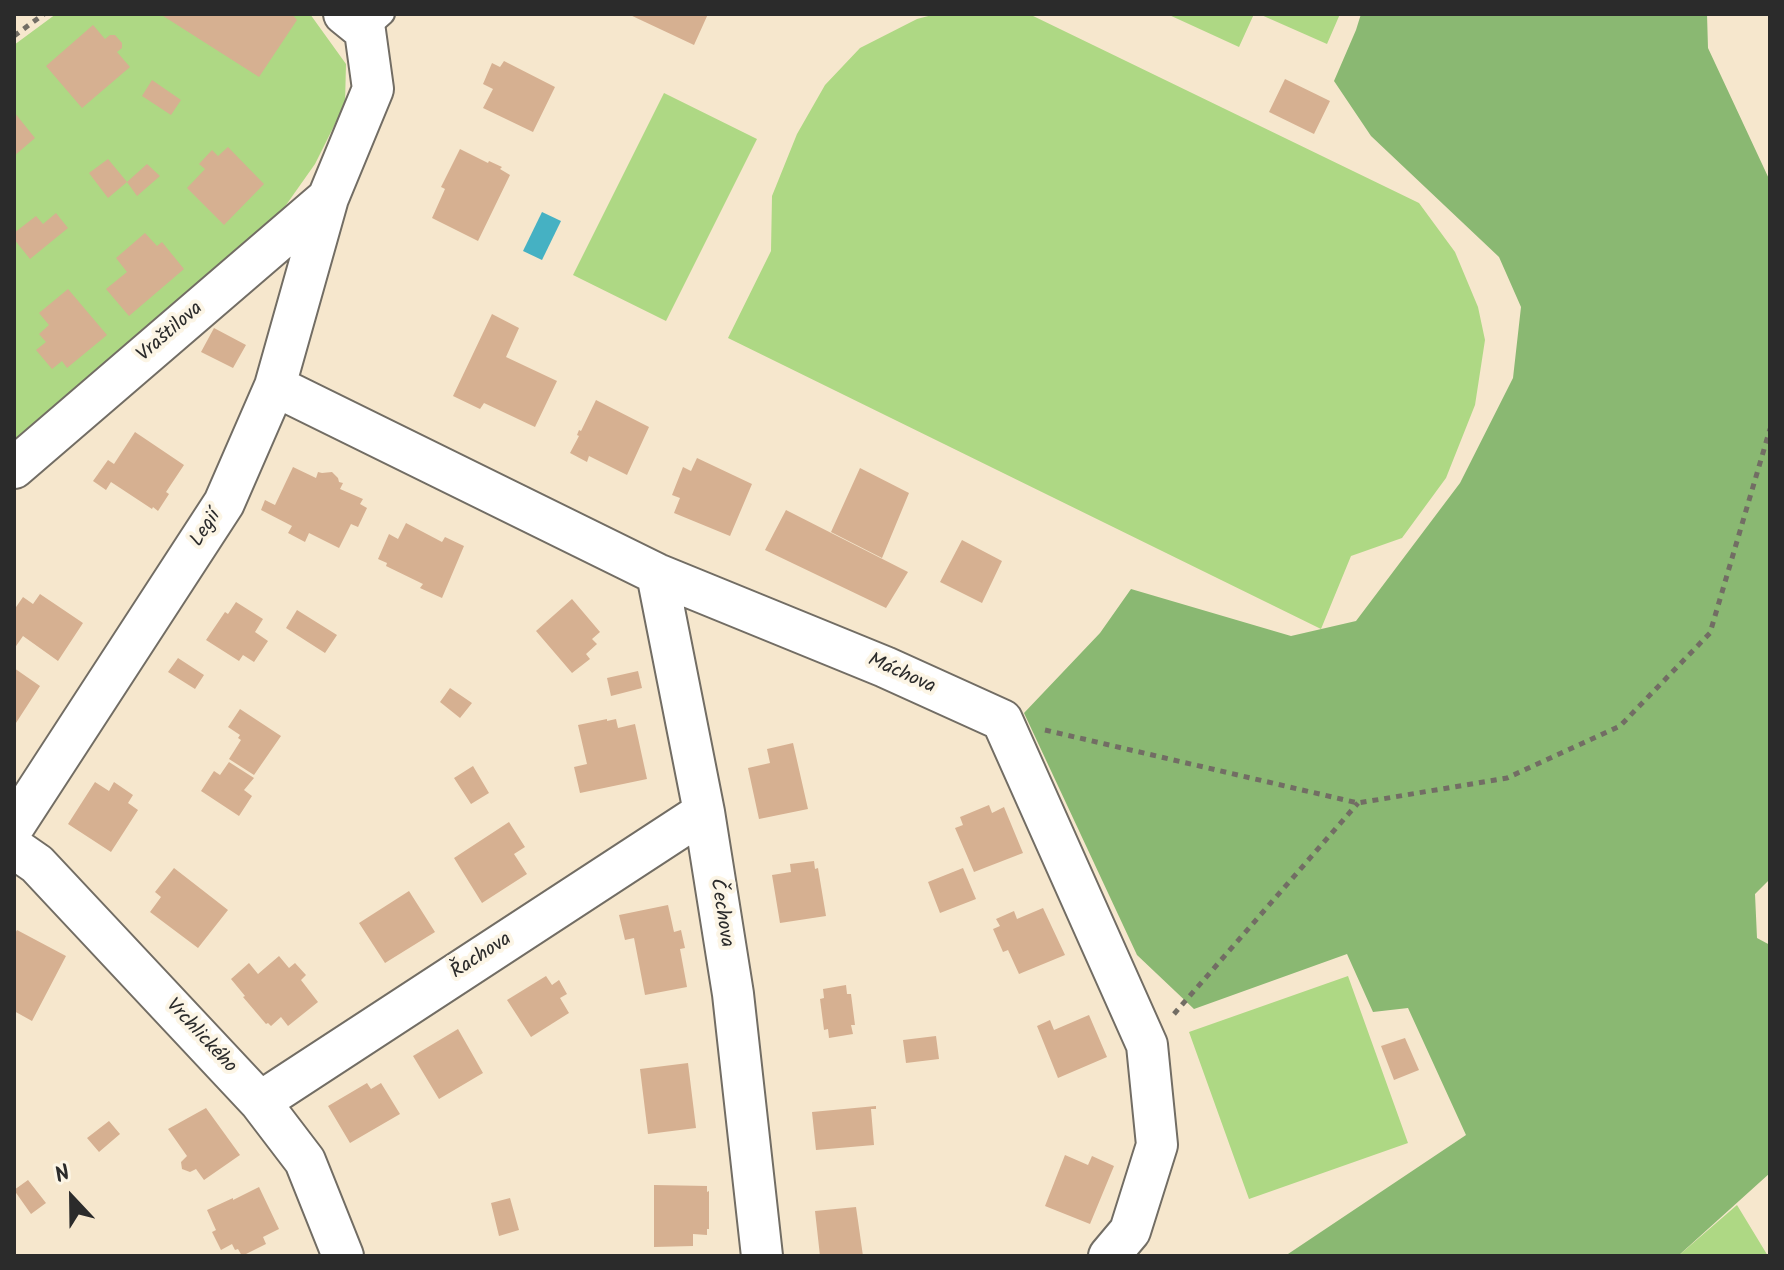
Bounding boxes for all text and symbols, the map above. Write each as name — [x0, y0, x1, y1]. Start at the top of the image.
street label: Vraštilova — [133, 298, 209, 368]
street label: Legií — [186, 506, 228, 552]
street label: Máchova — [863, 649, 939, 701]
street label: Čechova — [703, 877, 737, 949]
street label: Řachova — [447, 929, 517, 985]
street label: Vrchlického — [159, 995, 241, 1079]
text: N — [50, 1156, 76, 1194]
north arrow — [32, 1158, 112, 1238]

